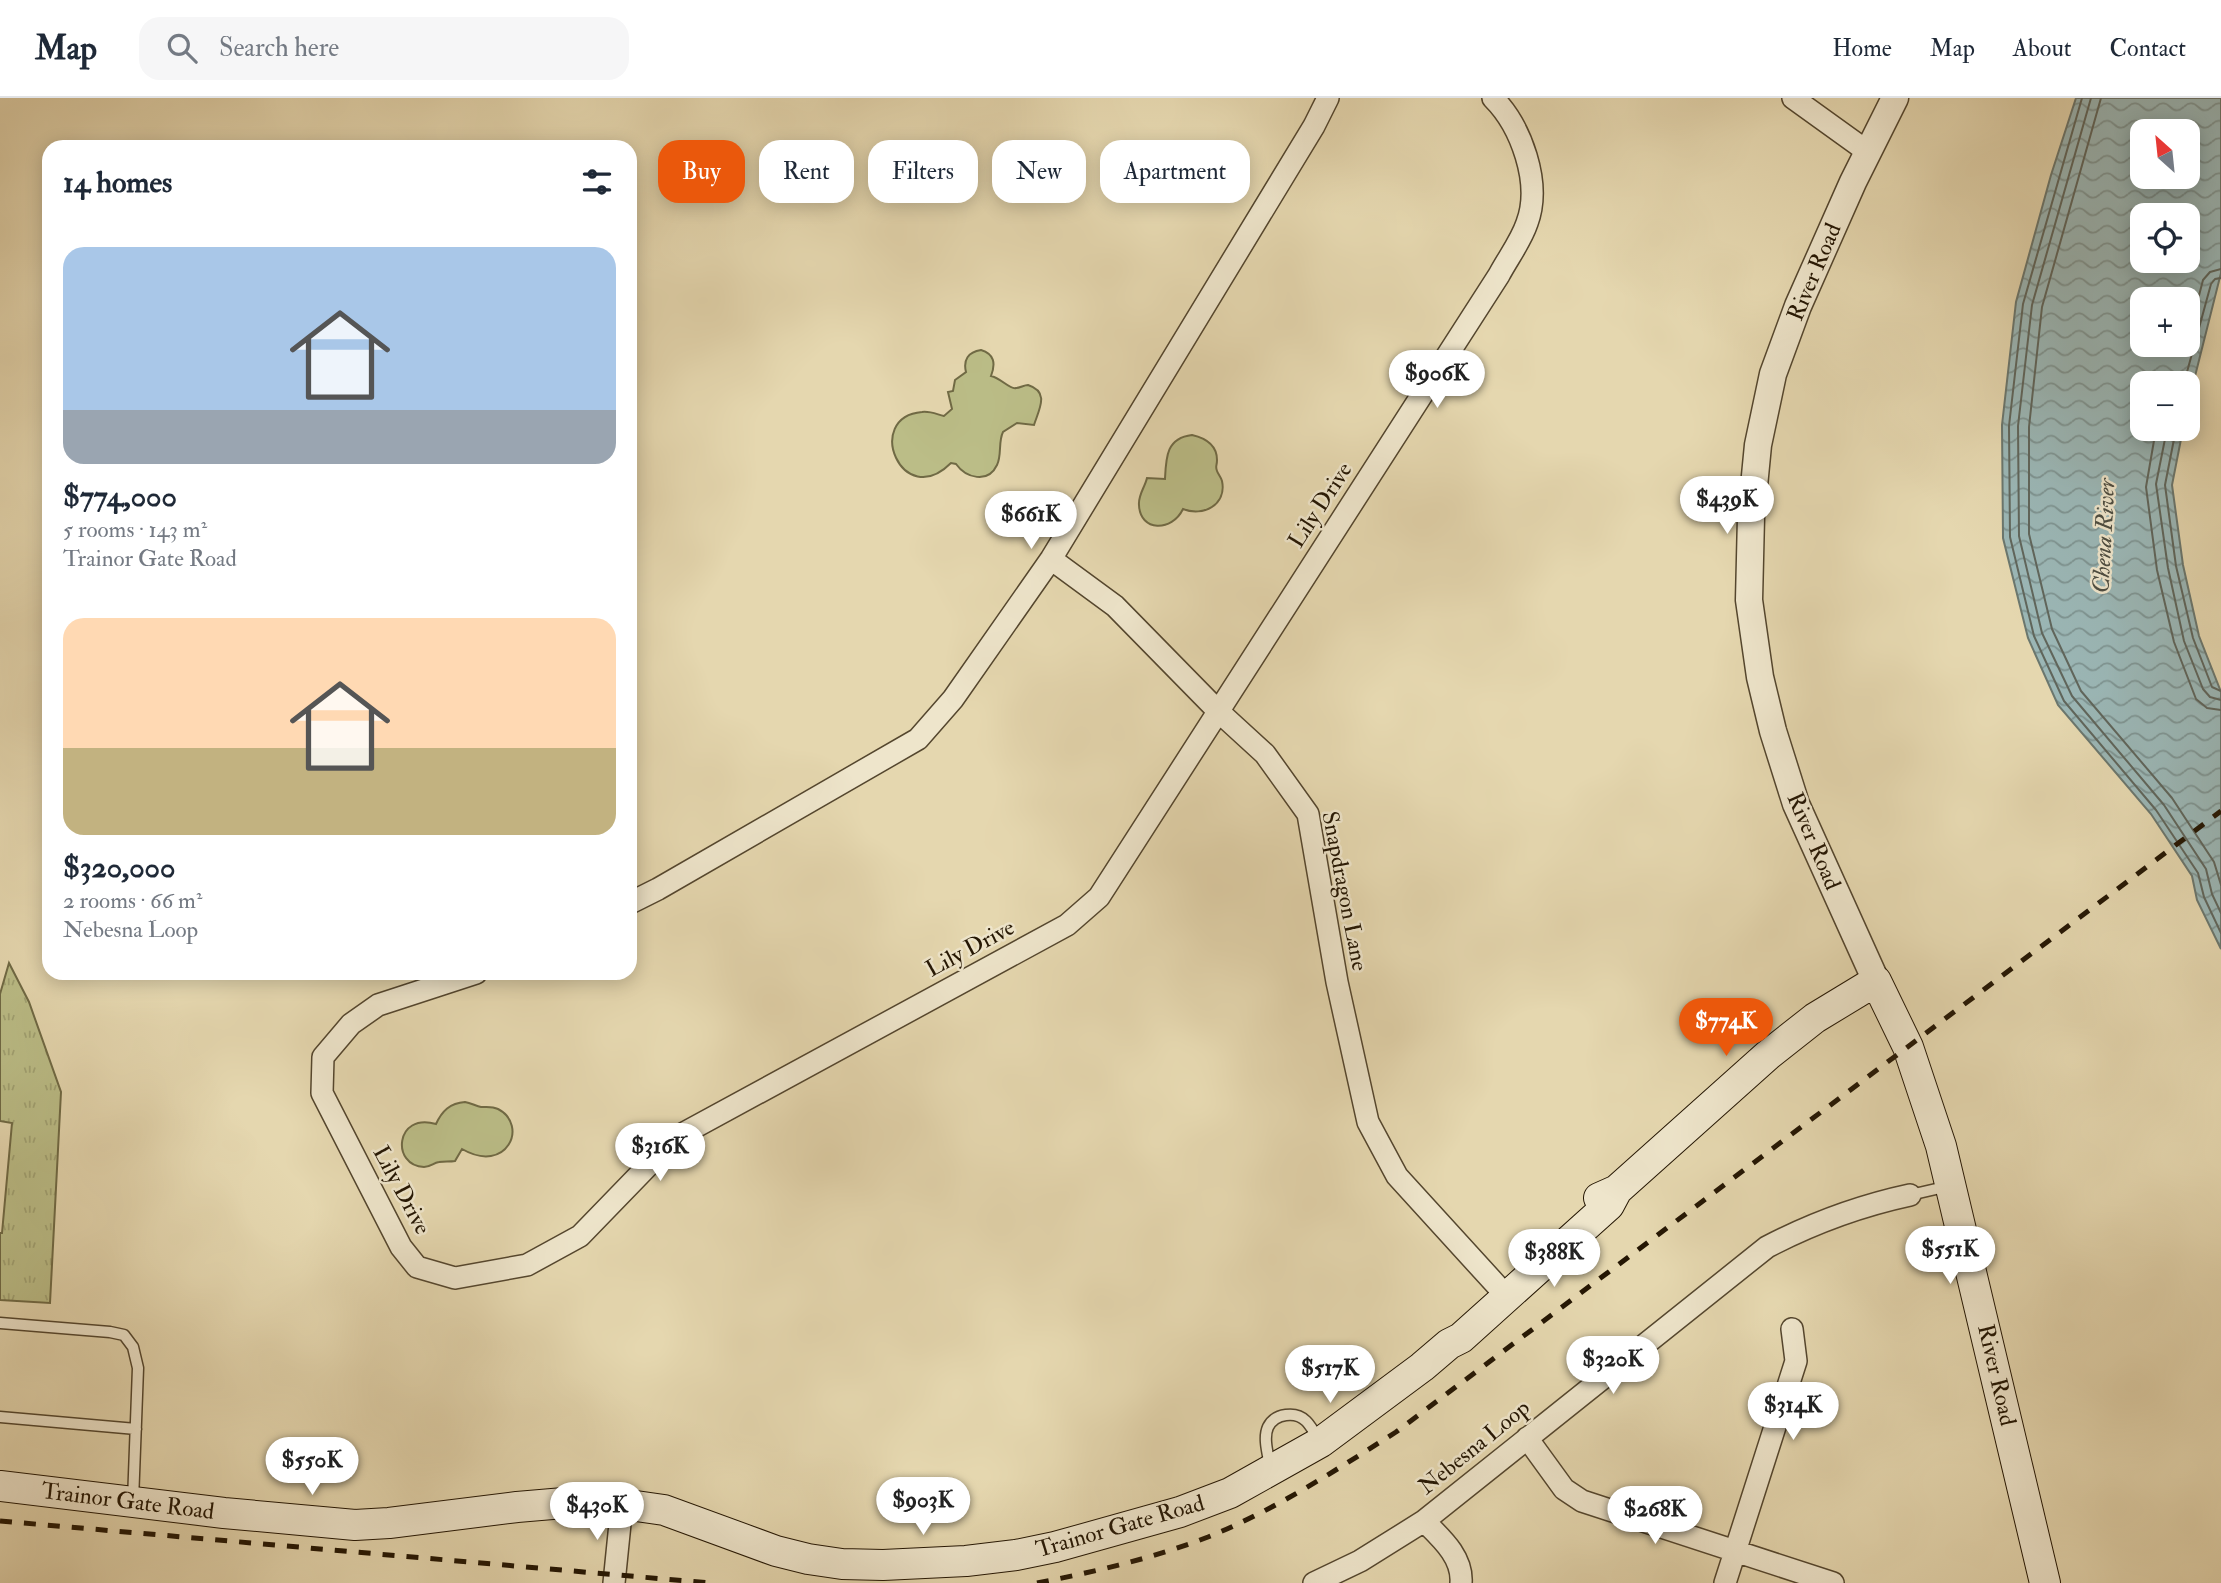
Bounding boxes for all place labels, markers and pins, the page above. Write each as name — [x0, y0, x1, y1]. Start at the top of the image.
pin: $906K — [1388, 350, 1486, 410]
pin: $439K — [1678, 476, 1776, 536]
pin: $661K — [982, 491, 1080, 551]
pin: $774K — [1677, 998, 1775, 1058]
pin: $316K — [611, 1124, 709, 1183]
pin: $551K — [1901, 1226, 1999, 1286]
pin: $388K — [1505, 1230, 1603, 1289]
pin: $320K — [1564, 1336, 1662, 1396]
pin: $517K — [1281, 1346, 1379, 1405]
pin: $314K — [1744, 1382, 1842, 1442]
pin: $550K — [263, 1438, 361, 1497]
pin: $903K — [874, 1478, 972, 1537]
pin: $430K — [548, 1482, 646, 1542]
pin: $268K — [1606, 1486, 1704, 1546]

